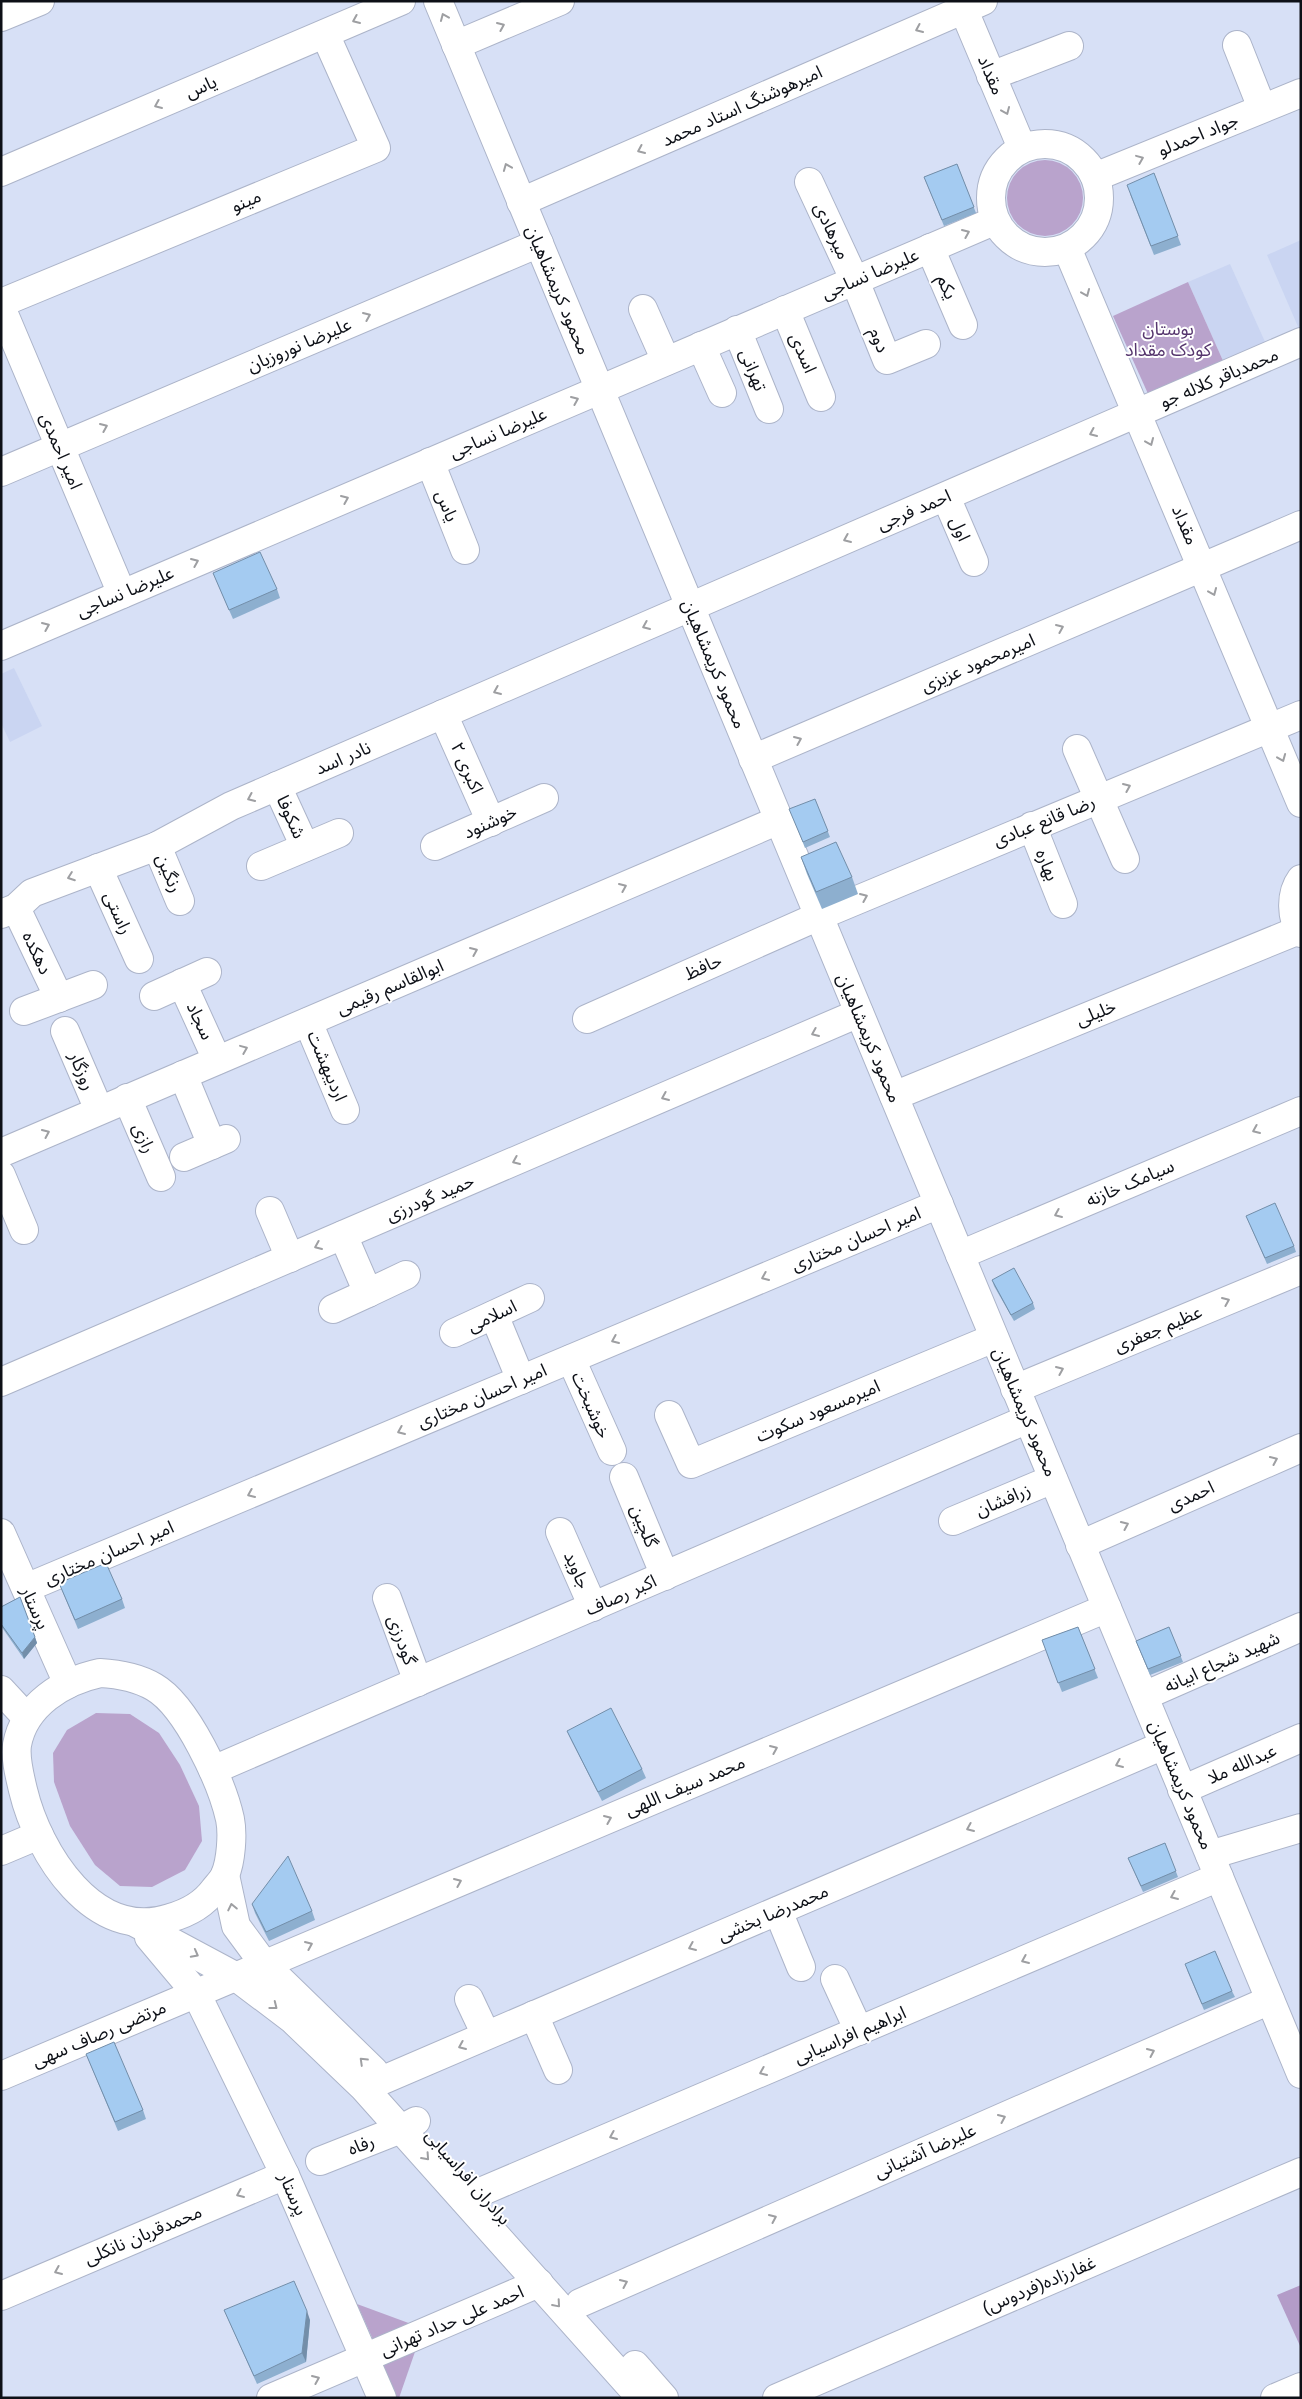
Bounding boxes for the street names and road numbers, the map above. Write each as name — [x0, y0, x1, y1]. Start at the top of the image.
street label: مقداد — [974, 52, 1008, 98]
street label: امیرهوشنگ استاد محمد — [659, 62, 826, 151]
street label: یاس — [182, 71, 220, 103]
street label: جواد احمدلو — [1155, 110, 1242, 161]
street label: مینو — [228, 186, 264, 217]
street label: میرهادی — [809, 199, 854, 263]
street label: محمود کریمشاهیان — [521, 222, 594, 358]
street label: علیرضا نساجی — [818, 245, 922, 304]
street label: یکم — [930, 272, 961, 303]
street label: علیرضا نوروزیان — [244, 314, 355, 377]
street label: دوم — [861, 324, 893, 357]
street label: اسدی — [785, 330, 820, 376]
street label: محمدباقر کلاله جو — [1157, 344, 1282, 413]
street label: تهرانی — [735, 346, 770, 394]
street label: علیرضا نساجی — [446, 404, 550, 463]
street label: امیر احمدی — [35, 410, 86, 493]
street label: احمد فرجی — [874, 486, 954, 535]
street label: یاس — [431, 487, 462, 525]
street label: مقداد — [1168, 502, 1202, 548]
street label: اول — [945, 514, 974, 545]
street label: علیرضا نساجی — [73, 563, 177, 622]
street label: محمود کریمشاهیان — [677, 596, 750, 732]
street label: امیرمحمود عزیزی — [918, 630, 1038, 697]
street label: نادر اسد — [312, 737, 374, 780]
street label: اکبری ۲ — [446, 739, 487, 797]
street label: شکوفا — [272, 792, 309, 842]
street label: رضا قانع عبادی — [990, 792, 1099, 854]
street label: خوشنود — [460, 801, 520, 844]
street label: بهاره — [1031, 846, 1062, 884]
street label: رنگین — [151, 851, 186, 896]
street label: راستی — [99, 889, 136, 938]
street label: دهکده — [18, 928, 56, 978]
street label: حافظ — [681, 950, 725, 984]
street label: ابوالقاسم رقیمی — [333, 955, 448, 1021]
street label: محمود کریمشاهیان — [832, 970, 905, 1106]
street label: خلیلی — [1073, 996, 1119, 1031]
street label: سجاد — [183, 999, 217, 1043]
street label: اردیبهشت — [302, 1028, 351, 1105]
street label: روزگار — [64, 1048, 99, 1094]
street label: رازی — [128, 1120, 159, 1157]
street label: سیامک خازنه — [1083, 1156, 1177, 1211]
street label: حمید گودرزی — [383, 1170, 477, 1226]
street label: امیر احسان مختاری — [788, 1203, 924, 1276]
street label: اسلامی — [464, 1296, 520, 1337]
street label: عظیم جعفری — [1111, 1302, 1206, 1359]
street label: محمود کریمشاهیان — [988, 1344, 1061, 1480]
street label: امیر احسان مختاری — [414, 1360, 550, 1433]
street label: خوشبخت — [567, 1369, 614, 1442]
street label: امیرمسعود سکوت — [753, 1376, 883, 1447]
street label: احمدی — [1165, 1477, 1218, 1516]
street label: زرافشان — [972, 1479, 1034, 1521]
street label: گلچین — [625, 1502, 662, 1551]
street label: امیر احسان مختاری — [41, 1517, 177, 1590]
street label: جاوید — [560, 1548, 594, 1592]
street label: اکبر رصاف — [583, 1571, 660, 1620]
street label: پرستار — [15, 1583, 53, 1633]
street label: گودرزی — [383, 1612, 420, 1668]
street label: شهید شجاع ابیانه — [1161, 1628, 1284, 1700]
street label: محمود کریمشاهیان — [1144, 1717, 1217, 1853]
street label: عبدالله ملا — [1205, 1740, 1279, 1788]
street label: محمد سیف اللهی — [622, 1752, 748, 1821]
street label: محمدرضا بخشی — [715, 1881, 832, 1946]
street label: مرتضی رصاف سهی — [29, 1997, 169, 2072]
street label: ابراهیم افراسیابی — [791, 2002, 910, 2070]
street label: علیرضا آشتیانی — [871, 2120, 979, 2183]
street label: برادران افراسیابی — [420, 2125, 515, 2229]
street label: رفاه — [345, 2131, 377, 2160]
street label: پرستار — [273, 2169, 311, 2219]
street label: محمدقربان نانکلی — [81, 2201, 205, 2270]
street label: غفارزاده(فردوس) — [979, 2252, 1099, 2319]
street label: احمد علی حداد تهرانی — [377, 2282, 527, 2361]

